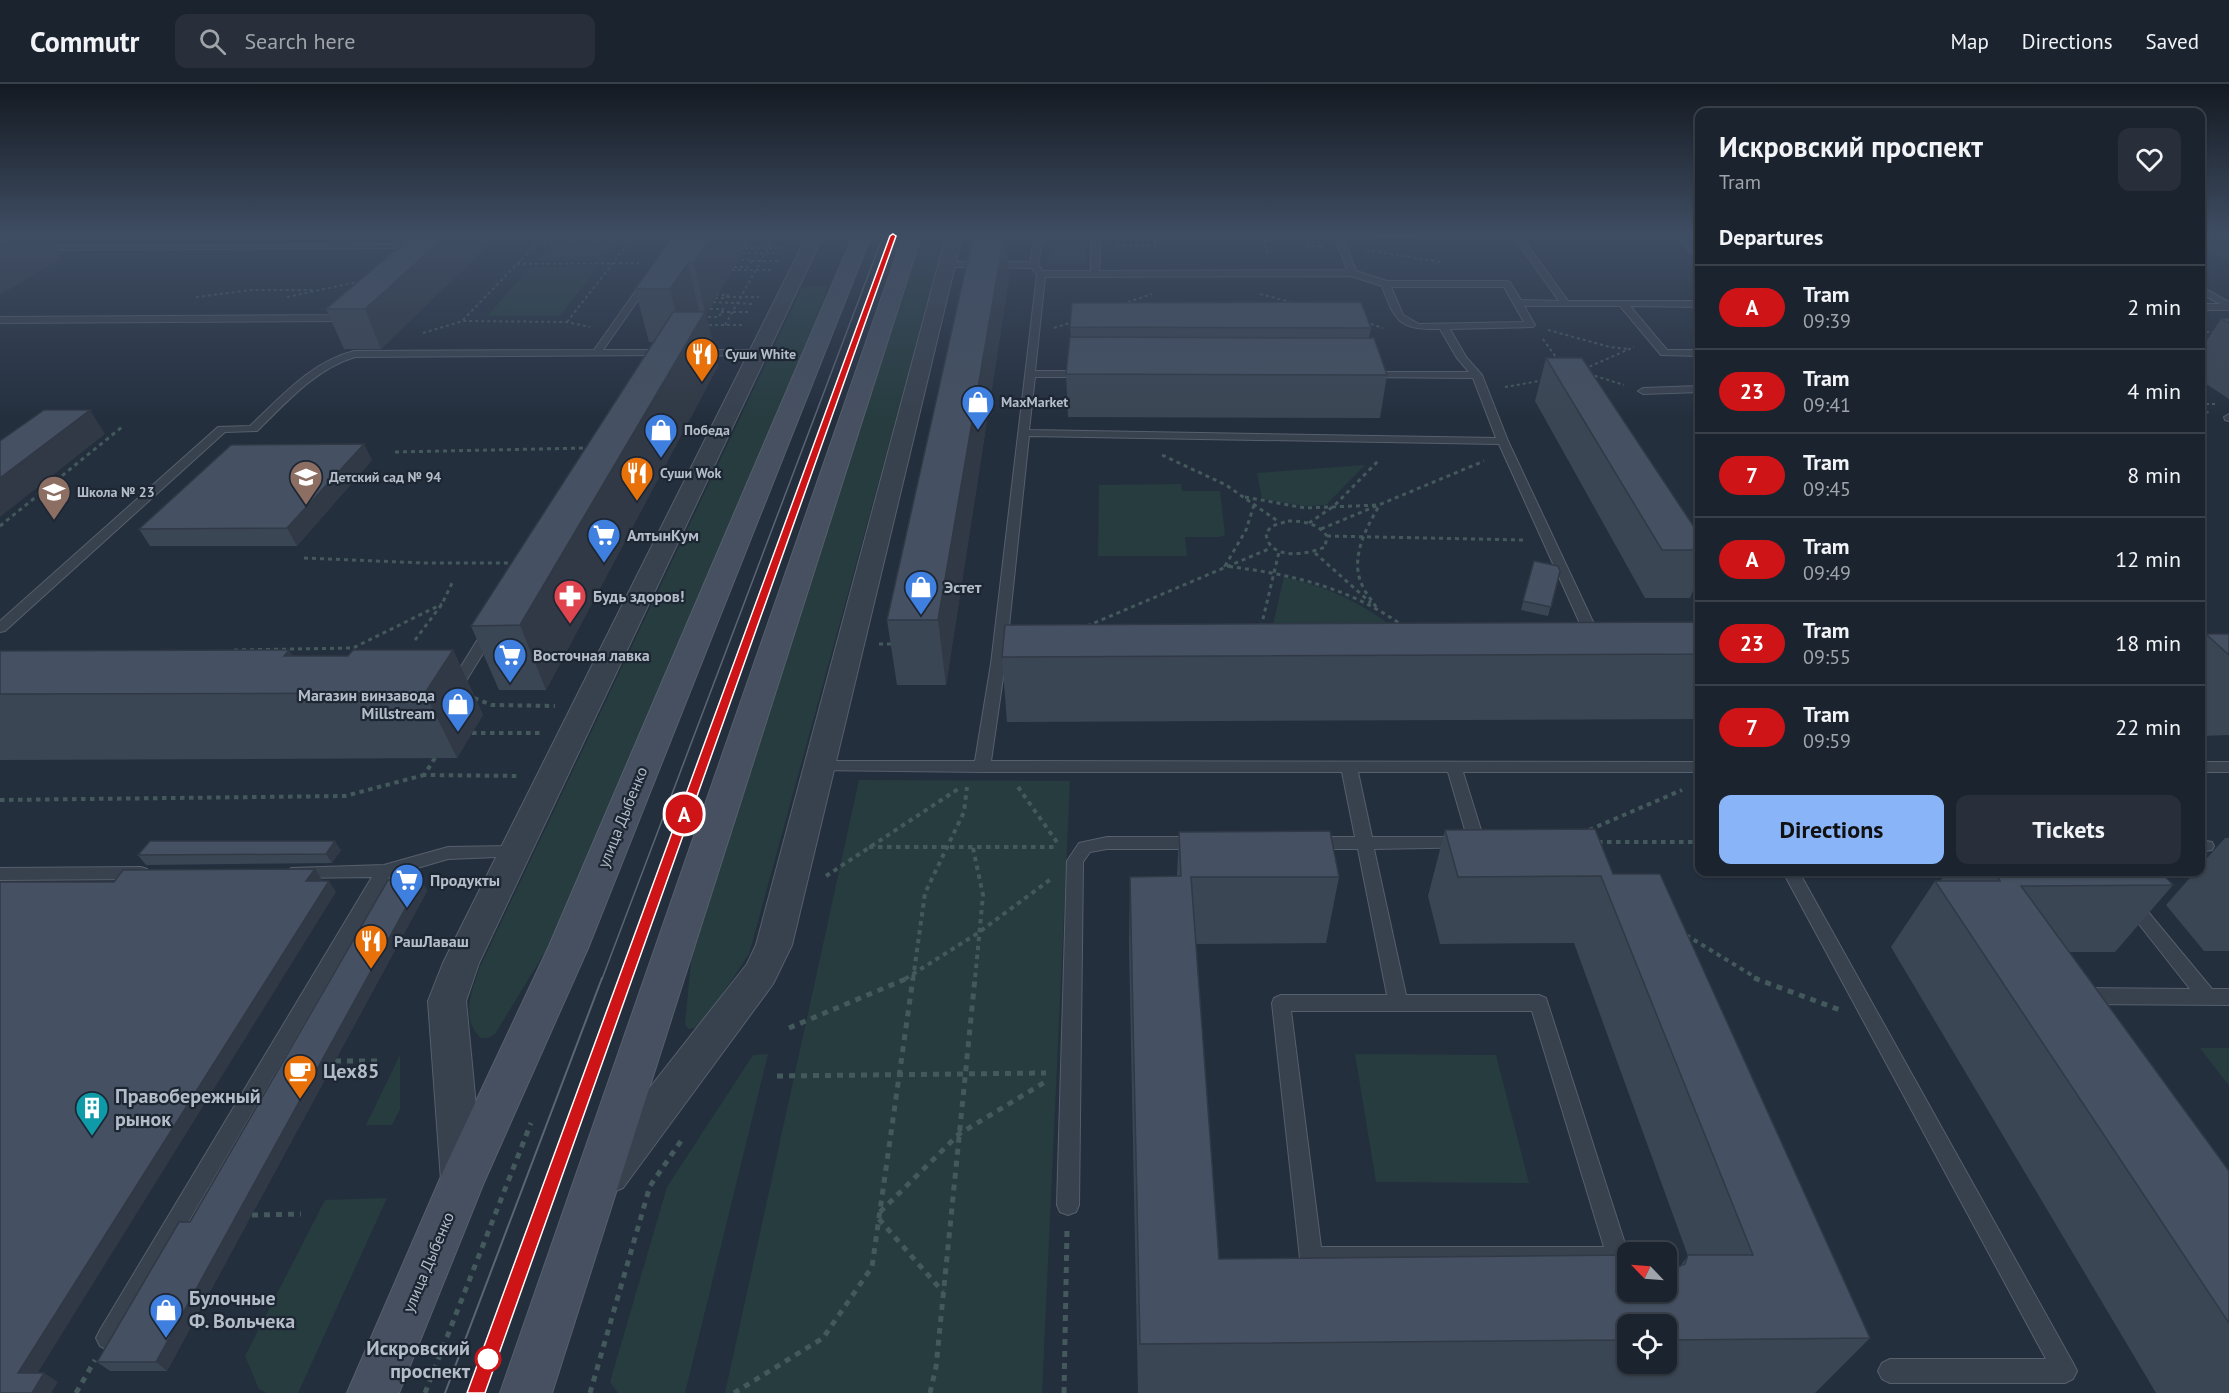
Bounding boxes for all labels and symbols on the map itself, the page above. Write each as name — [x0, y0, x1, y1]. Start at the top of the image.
restaurant icon: Суши White — [684, 336, 720, 383]
place label: Суши White — [725, 345, 796, 363]
shop icon: MaxMarket — [960, 384, 996, 431]
place label: MaxMarket — [1001, 393, 1068, 411]
shop icon: Победа — [643, 412, 679, 459]
place label: Победа — [684, 421, 730, 439]
restaurant icon: Суши Wok — [619, 455, 655, 502]
school or university icon: Детский сад № 94 — [288, 459, 324, 506]
place label: Суши Wok — [660, 464, 722, 482]
place label: Детский сад № 94 — [329, 468, 441, 486]
school or university icon: Школа № 23 — [36, 474, 72, 521]
place label: Школа № 23 — [77, 483, 155, 501]
supermarket icon: АлтынКум — [586, 517, 622, 564]
place label: АлтынКум — [627, 525, 699, 545]
shop icon: Эстет — [903, 569, 939, 616]
place label: Эстет — [944, 577, 982, 597]
pharmacy icon: Будь здоров! — [552, 578, 588, 625]
place label: Будь здоров! — [593, 586, 685, 606]
supermarket icon: Восточная лавка — [492, 637, 528, 684]
place label: Восточная лавка — [533, 645, 650, 665]
place label: Магазин винзавода Millstream — [298, 685, 435, 723]
shop icon: Магазин винзавода Millstream — [440, 686, 476, 733]
street label: улица Дыбенко — [593, 764, 651, 870]
line badge: А — [664, 794, 704, 834]
supermarket icon: Продукты — [389, 862, 425, 909]
place label: Продукты — [430, 870, 500, 890]
restaurant icon: РашЛаваш — [353, 923, 389, 970]
place label: РашЛаваш — [394, 931, 469, 951]
cafe icon: Цех85 — [282, 1053, 318, 1100]
place label: Цех85 — [323, 1058, 379, 1084]
place label: Правобережный рынок — [115, 1083, 261, 1132]
building icon: Правобережный рынок — [74, 1090, 110, 1137]
street label: улица Дыбенко — [398, 1209, 458, 1315]
north arrow — [1617, 1242, 1677, 1302]
place label: Булочные Ф. Вольчека — [189, 1285, 295, 1334]
shop icon: Булочные Ф. Вольчека — [148, 1292, 184, 1339]
place label: Искровский проспект — [366, 1335, 471, 1384]
marker: Искровский проспект — [475, 1346, 501, 1372]

